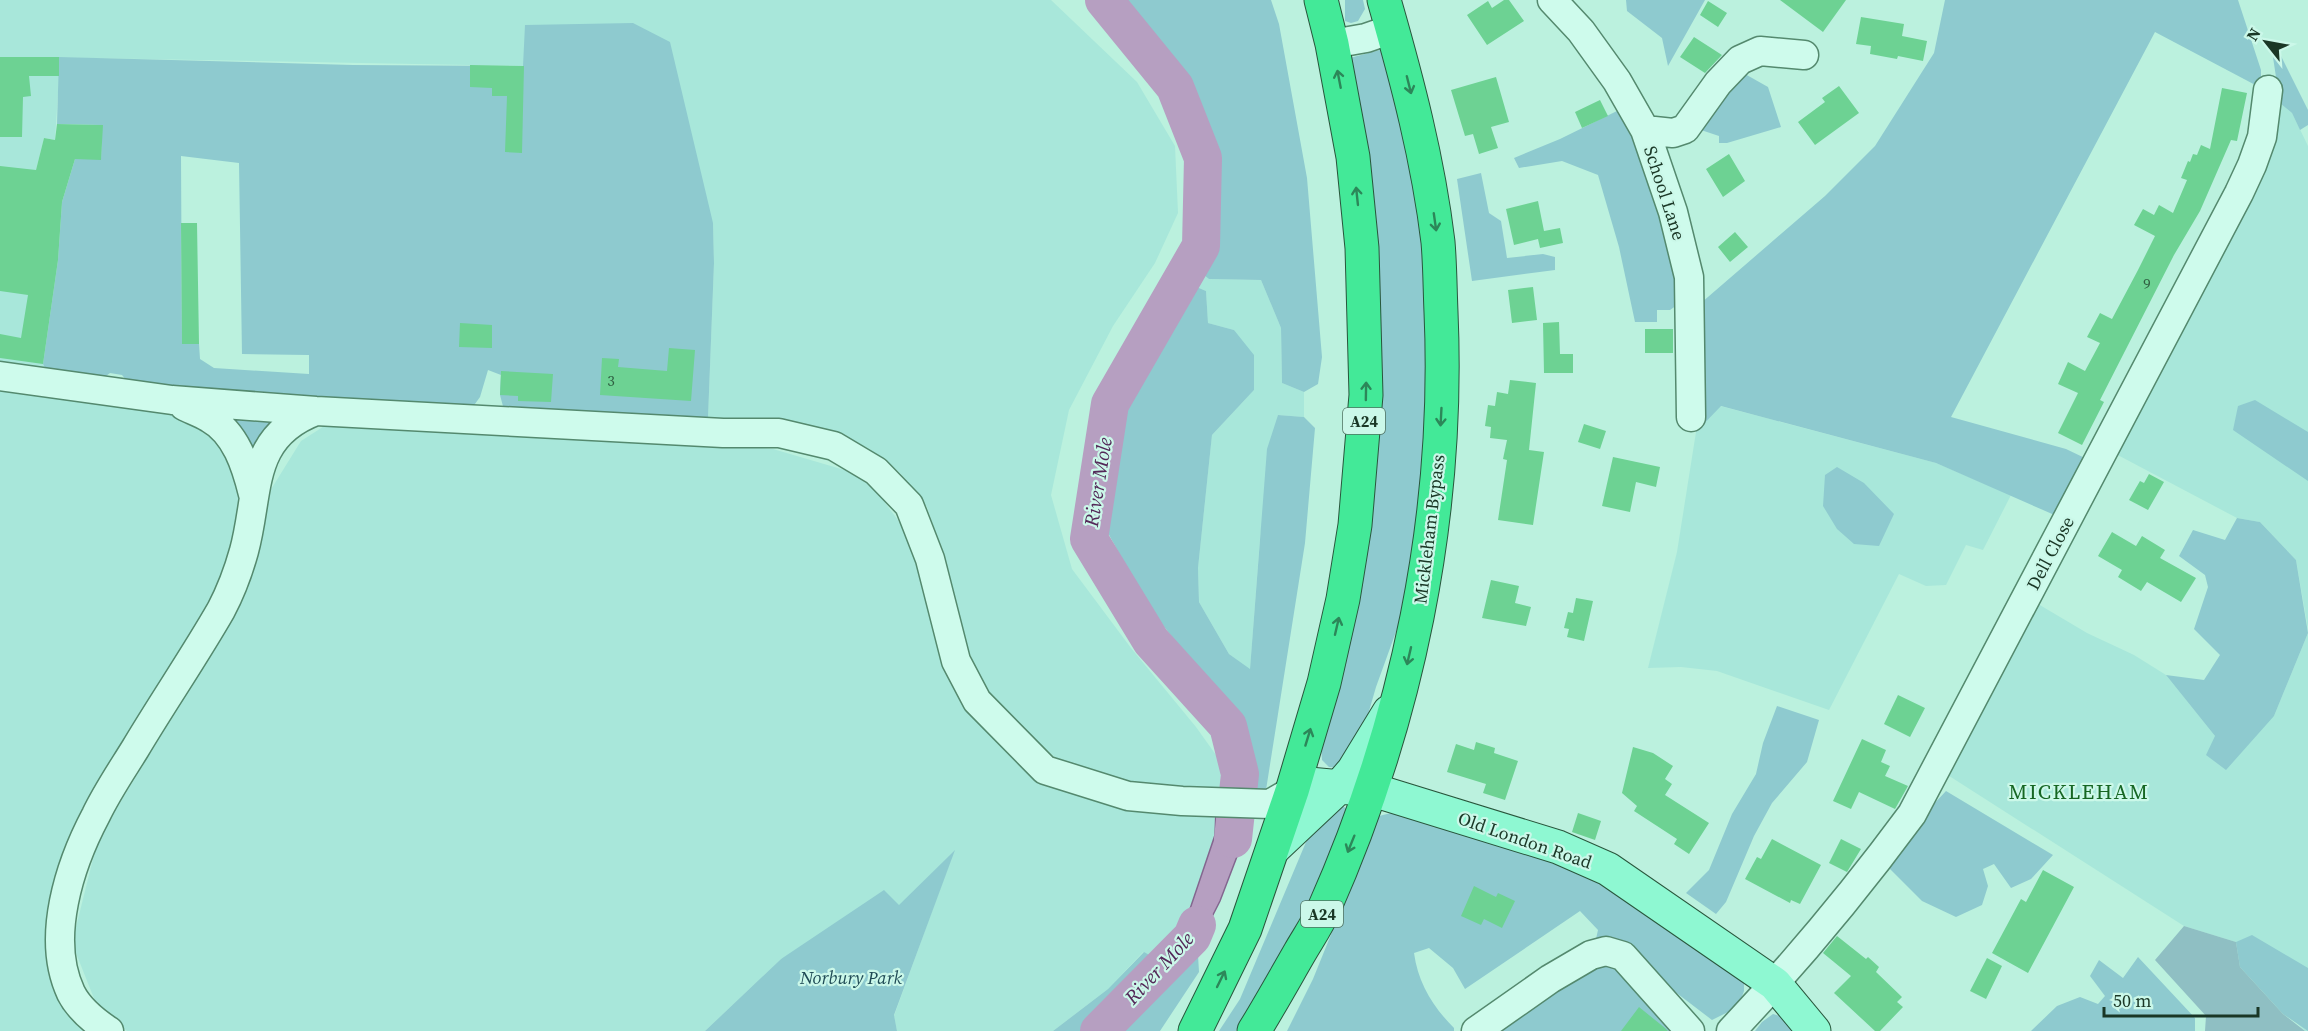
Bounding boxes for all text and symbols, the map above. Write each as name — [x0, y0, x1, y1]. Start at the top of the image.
north arrow — [2236, 12, 2296, 72]
text: N — [2241, 23, 2266, 45]
one-way arrow — [1333, 70, 1344, 90]
one-way arrow — [1403, 76, 1415, 95]
street label: School Lane — [1638, 143, 1692, 243]
one-way arrow — [1351, 187, 1362, 207]
one-way arrow — [1429, 212, 1440, 231]
house number: 9 — [2143, 273, 2151, 294]
house number: 3 — [607, 370, 615, 391]
one-way arrow — [1360, 382, 1372, 402]
one-way arrow — [1435, 406, 1446, 426]
road number: A24 — [1343, 408, 1385, 434]
water label: River Mole — [1077, 435, 1119, 530]
street label: Mickleham Bypass — [1407, 453, 1451, 605]
street label: Dell Close — [2020, 512, 2080, 594]
one-way arrow — [1332, 617, 1343, 636]
one-way arrow — [1403, 647, 1415, 666]
one-way arrow — [1303, 728, 1314, 747]
district label: MICKLEHAM — [2009, 777, 2150, 806]
street label: Old London Road — [1455, 805, 1595, 875]
one-way arrow — [1345, 834, 1356, 852]
road number: A24 — [1301, 901, 1343, 927]
water label: River Mole — [1117, 925, 1200, 1011]
park label: Norbury Park — [799, 965, 903, 990]
one-way arrow — [1216, 970, 1227, 988]
scale bar — [2104, 980, 2258, 1018]
text: 50 m — [2113, 988, 2151, 1013]

